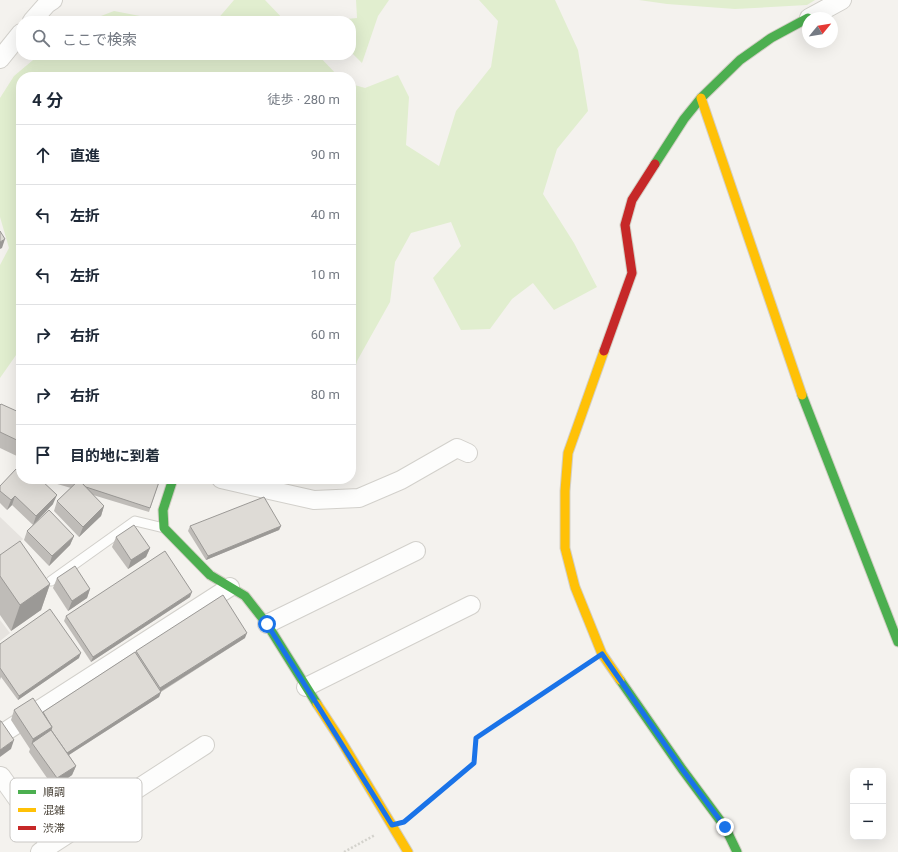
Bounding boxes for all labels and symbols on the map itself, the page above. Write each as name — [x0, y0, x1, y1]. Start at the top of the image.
north arrow — [802, 12, 838, 48]
route start — [258, 615, 276, 633]
legend — [10, 778, 142, 842]
text: 順調 — [43, 786, 65, 799]
text: 混雑 — [43, 804, 65, 817]
route end — [716, 818, 734, 836]
text: 渋滞 — [43, 822, 65, 835]

